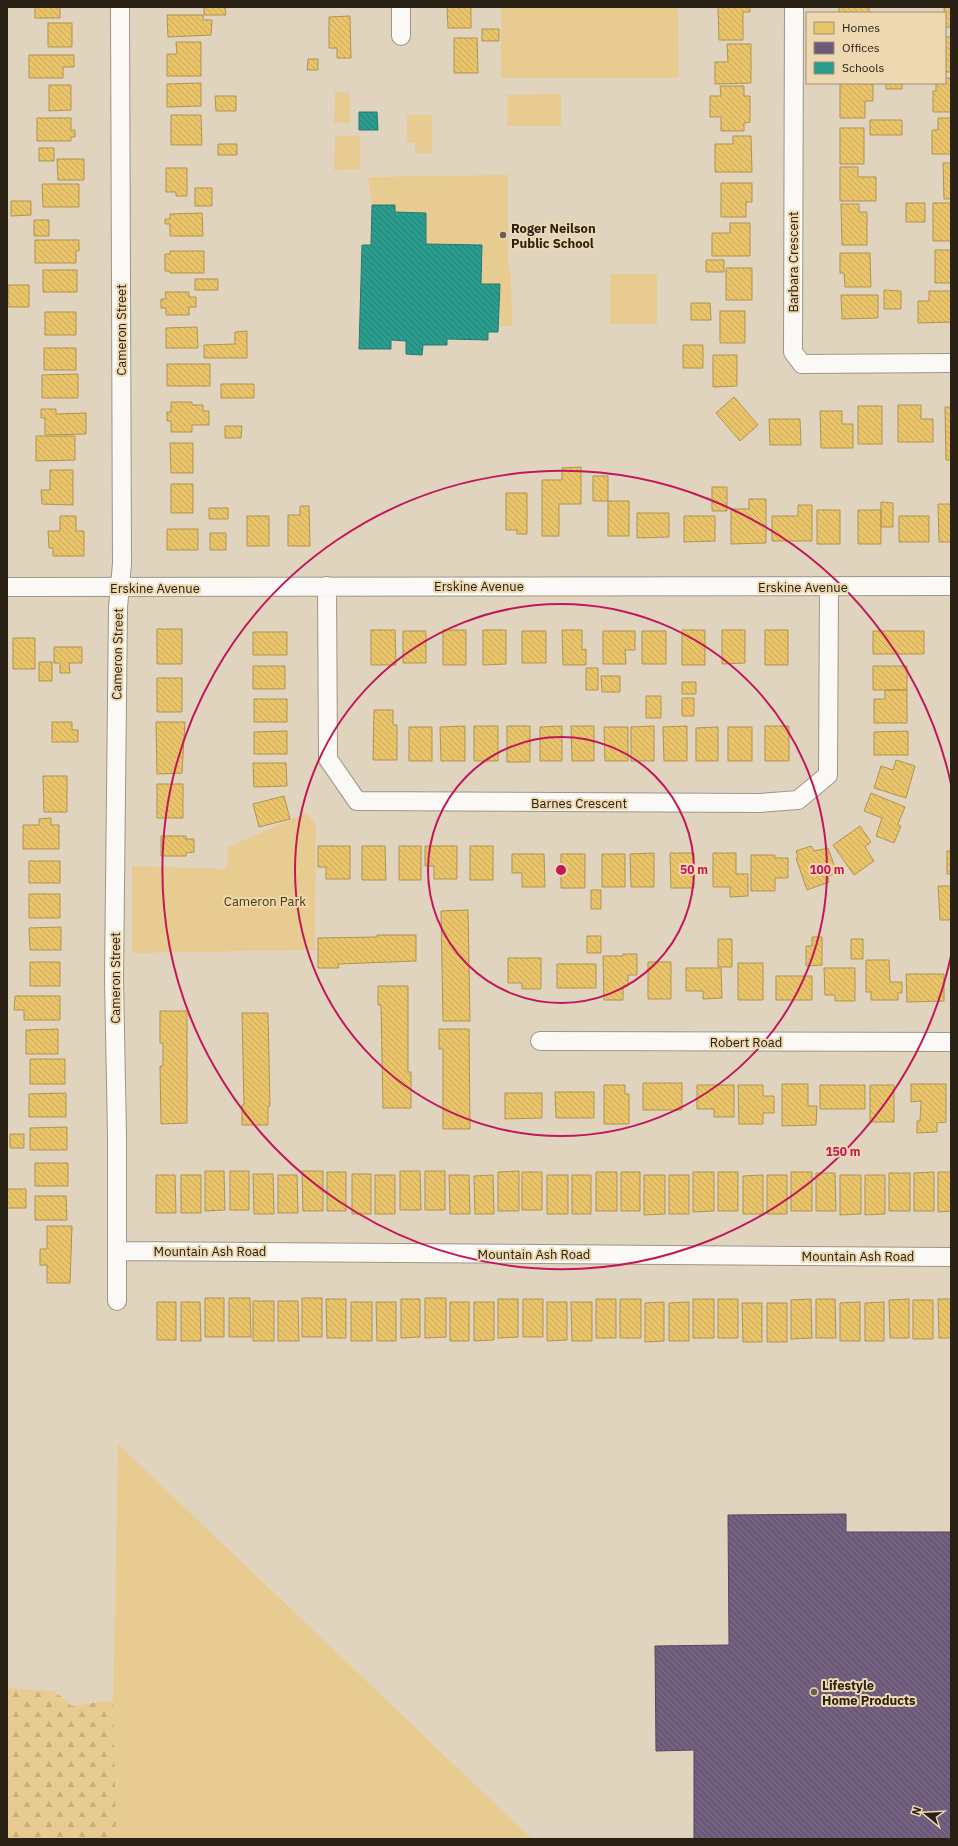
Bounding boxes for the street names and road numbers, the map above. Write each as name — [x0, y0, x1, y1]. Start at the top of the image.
street label: Barbara Crescent — [785, 211, 802, 313]
street label: Cameron Street — [113, 284, 130, 376]
street label: Erskine Avenue — [434, 578, 524, 595]
street label: Erskine Avenue — [758, 579, 848, 596]
street label: Erskine Avenue — [110, 580, 200, 597]
street label: Cameron Street — [108, 608, 127, 700]
street label: Barnes Crescent — [531, 795, 627, 812]
street label: Cameron Street — [107, 932, 124, 1024]
street label: Robert Road — [710, 1034, 782, 1051]
street label: Mountain Ash Road — [154, 1243, 266, 1260]
street label: Mountain Ash Road — [478, 1246, 590, 1263]
street label: Mountain Ash Road — [802, 1248, 914, 1265]

